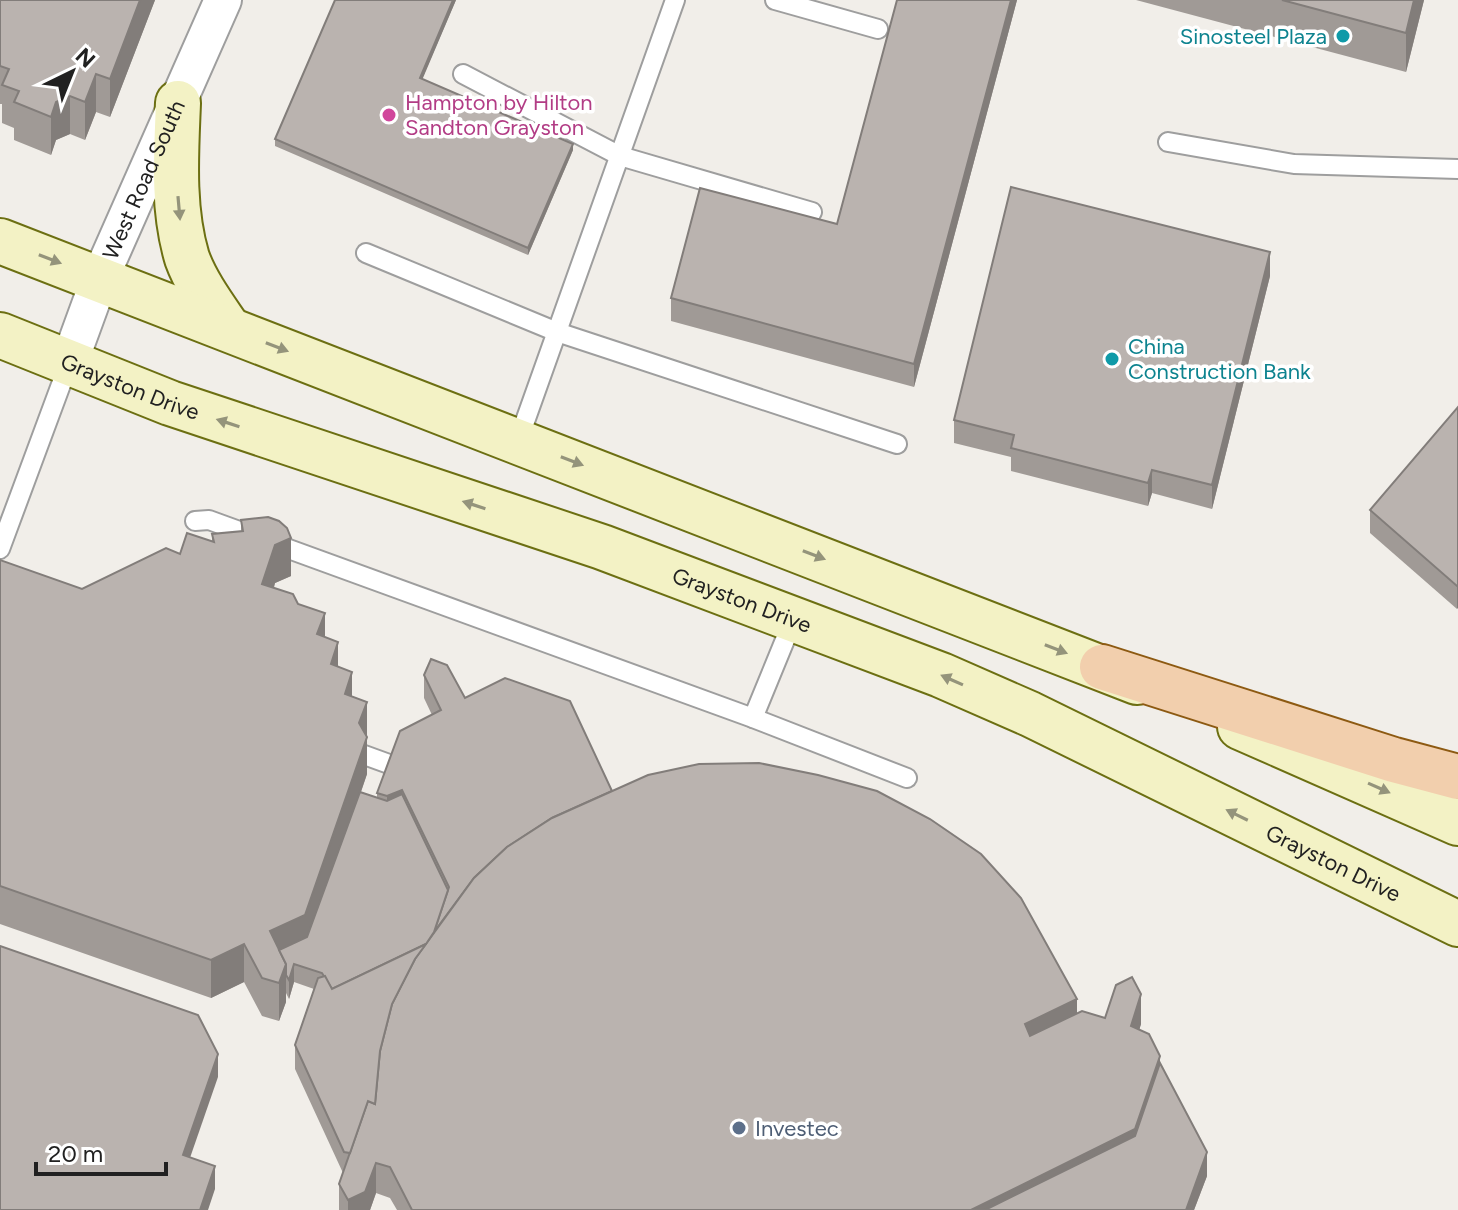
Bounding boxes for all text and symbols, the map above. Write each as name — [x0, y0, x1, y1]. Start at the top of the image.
place label: Sinosteel Plaza — [1180, 23, 1327, 50]
marker: Sinosteel Plaza — [1334, 27, 1352, 45]
north arrow — [32, 32, 112, 112]
text: N — [70, 42, 101, 73]
place label: Hampton by Hilton Sandton Grayston — [405, 89, 593, 141]
street label: West Road South — [97, 96, 191, 264]
marker: Hampton by Hilton Sandton Grayston — [380, 106, 398, 124]
one-way arrow — [173, 196, 186, 221]
one-way arrow — [38, 253, 62, 266]
place label: China Construction Bank — [1128, 333, 1311, 385]
one-way arrow — [265, 341, 289, 354]
street label: Grayston Drive — [57, 348, 203, 426]
marker: China Construction Bank — [1103, 350, 1121, 368]
one-way arrow — [215, 416, 239, 428]
one-way arrow — [560, 455, 584, 468]
one-way arrow — [462, 498, 486, 510]
one-way arrow — [802, 549, 826, 562]
street label: Grayston Drive — [668, 562, 815, 639]
one-way arrow — [1044, 643, 1068, 656]
one-way arrow — [940, 673, 964, 686]
one-way arrow — [1367, 782, 1391, 795]
one-way arrow — [1226, 809, 1249, 822]
street label: Grayston Drive — [1261, 819, 1405, 908]
place label: Investec — [755, 1115, 839, 1142]
marker: Investec — [730, 1119, 748, 1137]
scale bar — [36, 1126, 166, 1176]
text: 20 m — [48, 1139, 103, 1168]

